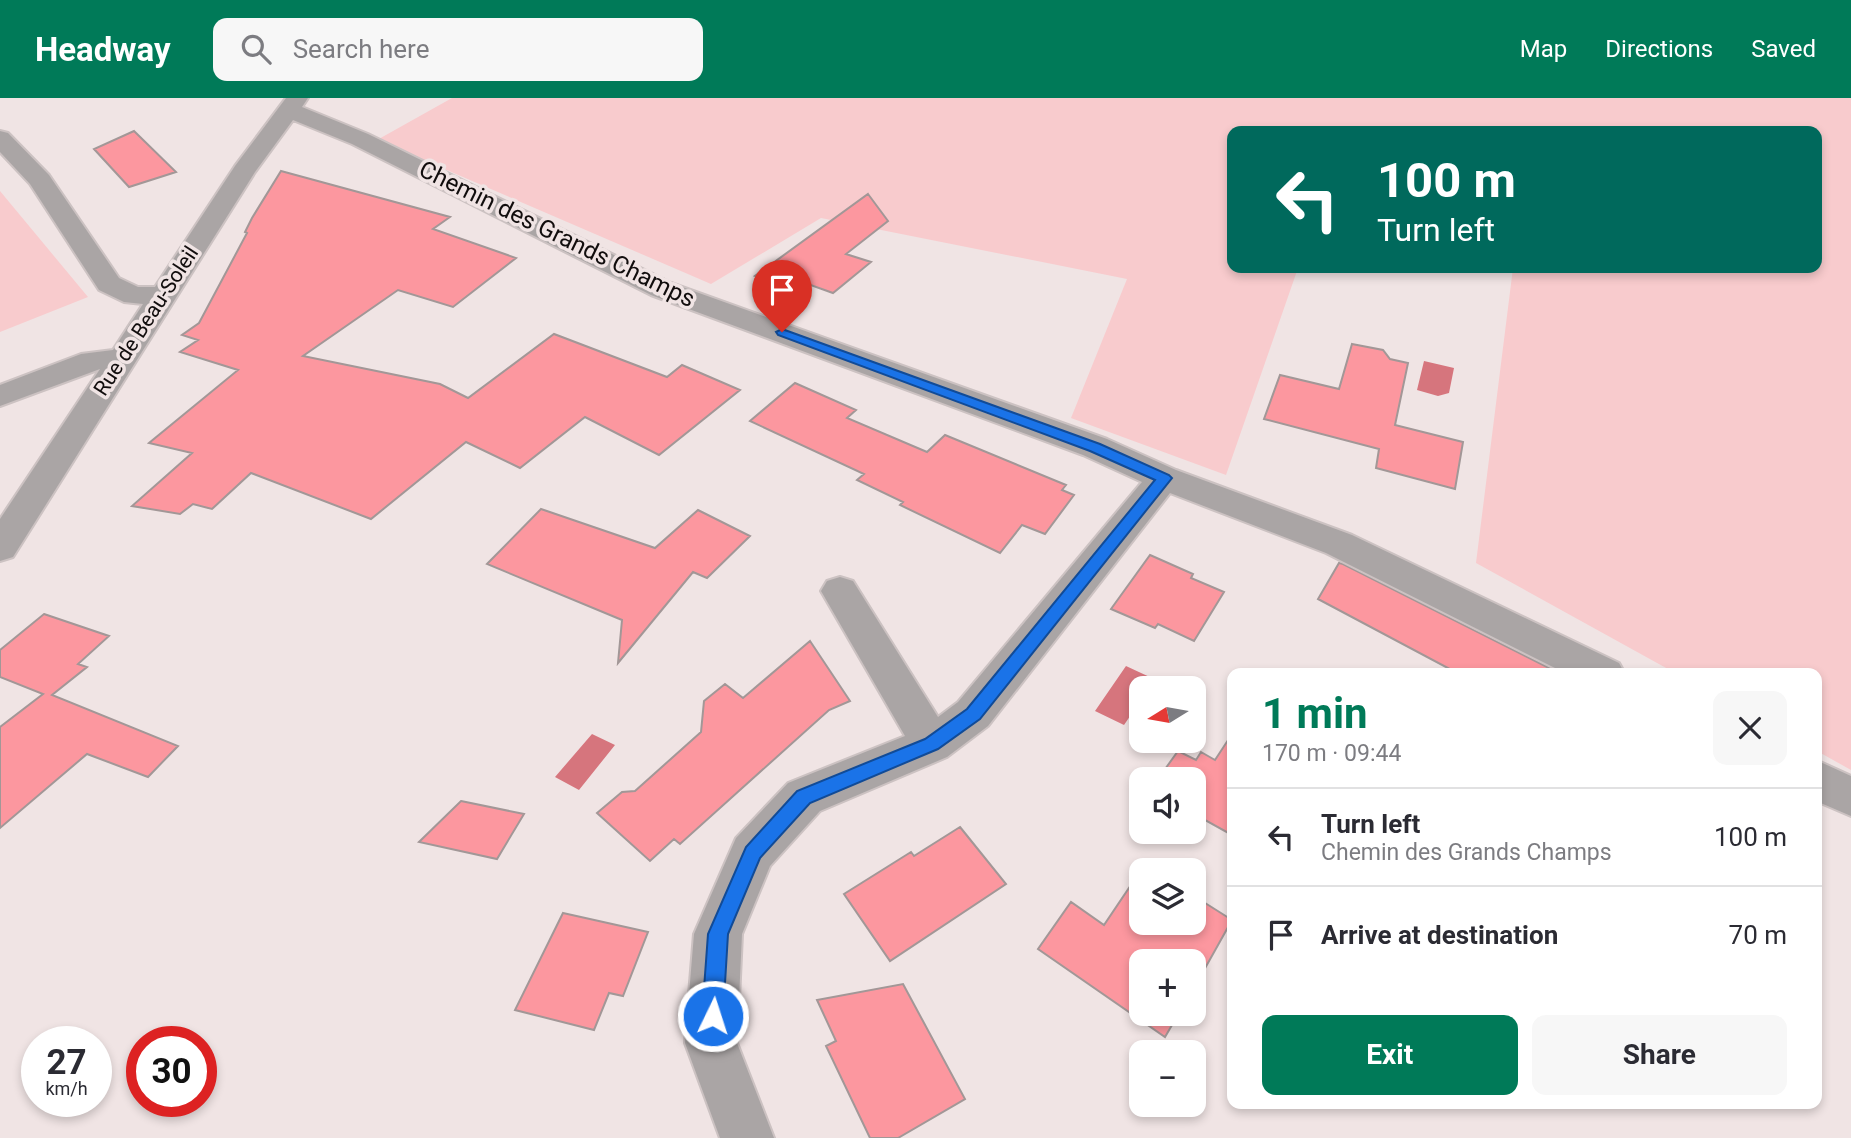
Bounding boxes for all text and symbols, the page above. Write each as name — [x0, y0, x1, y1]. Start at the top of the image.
search box — [213, 18, 703, 81]
text: Headway — [35, 30, 171, 69]
icon: search — [237, 30, 275, 68]
text: Search here — [293, 34, 429, 64]
text: Map — [1520, 35, 1567, 63]
text: Directions — [1605, 35, 1713, 63]
text: Saved — [1751, 35, 1816, 63]
text: 100 m — [1377, 152, 1516, 209]
icon: left — [1262, 154, 1353, 245]
street label: Chemin des Grands Champs — [415, 155, 699, 313]
text: Turn left — [1377, 211, 1495, 249]
street label: Rue de Beau-Soleil — [89, 242, 203, 400]
pin — [752, 260, 812, 332]
icon: arrive — [763, 271, 801, 309]
north arrow — [1129, 676, 1206, 752]
map controls — [1129, 676, 1206, 1117]
text: 1 min — [1262, 689, 1368, 738]
button: close — [1713, 691, 1787, 765]
text: 170 m · 09:44 — [1262, 740, 1401, 767]
button: sound — [1129, 767, 1206, 844]
text: Turn left — [1321, 809, 1420, 839]
icon: left — [1262, 818, 1300, 856]
text: 100 m — [1714, 822, 1787, 852]
text: Chemin des Grands Champs — [1321, 839, 1612, 866]
button: layers — [1129, 858, 1206, 935]
icon: arrive — [1262, 916, 1300, 954]
text: Arrive at destination — [1321, 920, 1558, 950]
text: 70 m — [1729, 920, 1787, 950]
button: + — [1129, 949, 1206, 1026]
position arrow — [676, 979, 750, 1053]
button: Exit — [1262, 1015, 1518, 1095]
button: Share — [1532, 1015, 1787, 1095]
speed limit sign: 30 — [126, 1026, 217, 1117]
button: − — [1129, 1040, 1206, 1117]
text: 27 — [46, 1042, 87, 1083]
text: km/h — [45, 1078, 88, 1099]

